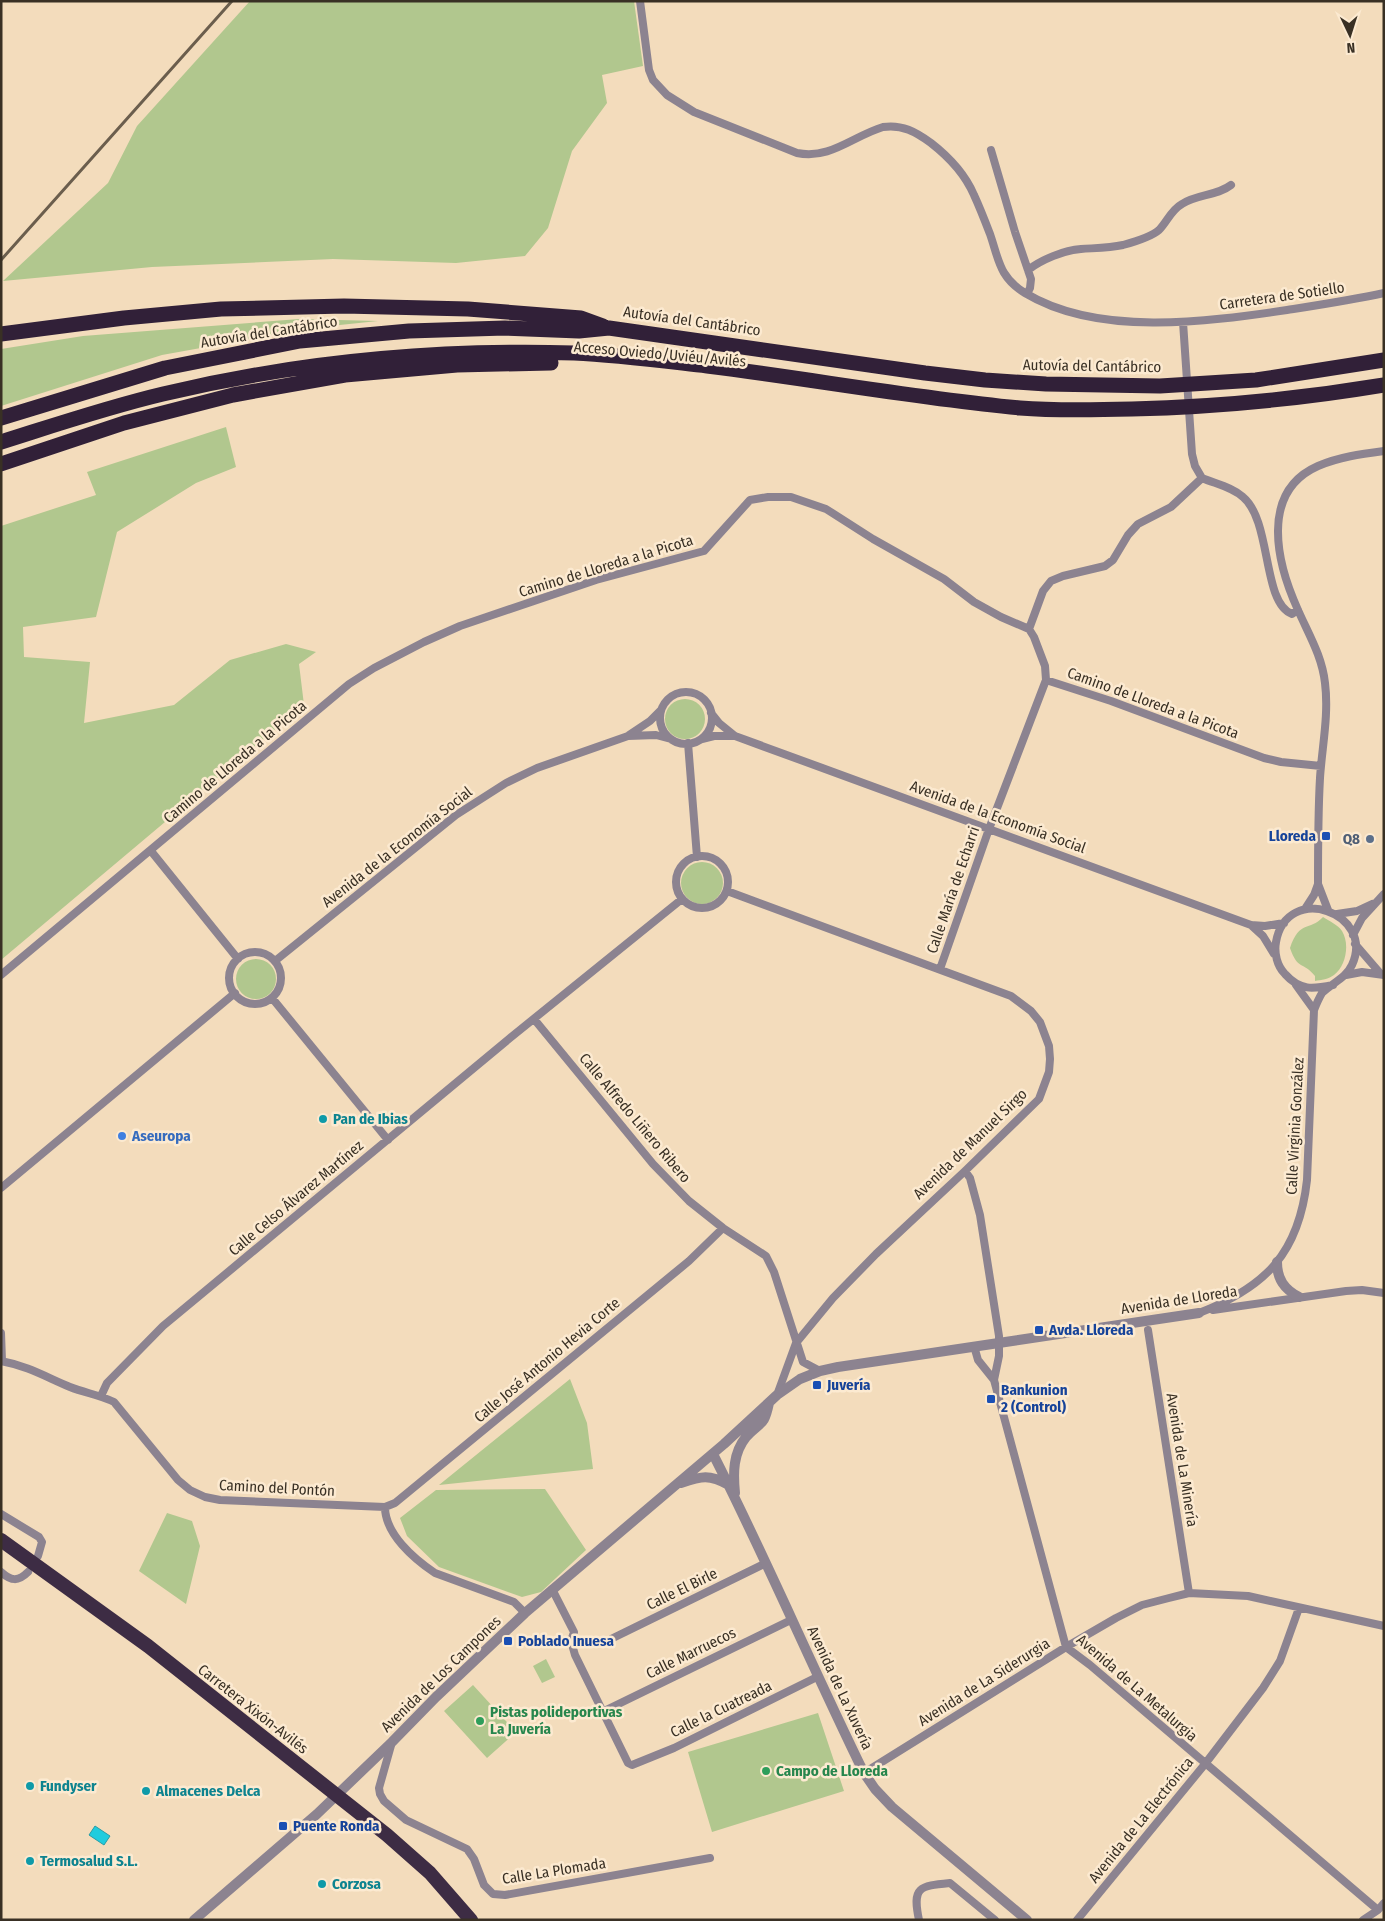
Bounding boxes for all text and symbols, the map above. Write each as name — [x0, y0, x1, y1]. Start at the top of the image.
north arrow — [1325, 10, 1375, 60]
text: N — [1346, 39, 1356, 56]
street label: Carretera de Sotiello — [1218, 278, 1346, 314]
street label: Autovía del Cantábrico — [622, 302, 762, 340]
street label: Autovía del Cantábrico — [199, 312, 339, 352]
street label: Acceso Oviedo/Uviéu/Avilés — [573, 338, 747, 370]
street label: Autovía del Cantábrico — [1023, 356, 1161, 376]
street label: Camino de Lloreda a la Picota — [517, 531, 695, 601]
street label: Camino de Lloreda a la Picota — [1065, 664, 1241, 742]
street label: Camino de Lloreda a la Picota — [160, 697, 310, 827]
street label: Avenida de la Economía Social — [908, 777, 1088, 857]
street label: Avenida de la Economía Social — [318, 783, 476, 911]
street label: Calle María de Echarri — [923, 824, 983, 956]
place label: Lloreda — [1269, 827, 1317, 845]
marker: Lloreda — [1320, 830, 1332, 842]
place label: Q8 — [1343, 830, 1360, 848]
marker: Q8 — [1364, 833, 1376, 845]
street label: Calle Alfredo Liñero Ribero — [576, 1050, 695, 1187]
street label: Calle Virginia González — [1282, 1057, 1308, 1195]
street label: Avenida de Manuel Sirgo — [909, 1085, 1031, 1203]
place label: Pan de Ibias — [333, 1110, 408, 1128]
marker: Pan de Ibias — [317, 1113, 329, 1125]
place label: Aseuropa — [131, 1127, 191, 1145]
marker: Aseuropa — [116, 1130, 128, 1142]
street label: Calle Celso Álvarez Martínez — [225, 1136, 367, 1260]
street label: Avenida de Lloreda — [1120, 1282, 1238, 1318]
street label: Calle José Antonio Hevia Corte — [471, 1294, 623, 1426]
place label: Avda. Lloreda — [1048, 1321, 1134, 1339]
marker: Avda. Lloreda — [1033, 1324, 1045, 1336]
place label: Juvería — [826, 1376, 871, 1394]
marker: Juvería — [811, 1379, 823, 1391]
place label: Bankunion 2 (Control) — [1000, 1381, 1068, 1416]
street label: Avenida de La Minería — [1163, 1392, 1201, 1528]
marker: Bankunion 2 (Control) — [985, 1393, 997, 1405]
street label: Camino del Pontón — [219, 1476, 335, 1500]
street label: Calle El Birle — [644, 1564, 720, 1614]
street label: Avenida de Los Campones — [377, 1612, 505, 1736]
street label: Avenida de La Xuvería — [803, 1623, 877, 1753]
street label: Calle Marruecos — [643, 1624, 739, 1682]
street label: Avenida de La Metalurgia — [1073, 1631, 1201, 1745]
place label: Poblado Inuesa — [518, 1632, 614, 1650]
street label: Avenida de La Siderurgia — [915, 1634, 1053, 1730]
marker: Poblado Inuesa — [502, 1635, 514, 1647]
street label: Carretera Xixón-Avilés — [194, 1660, 312, 1758]
street label: Calle la Cuatreada — [667, 1677, 775, 1741]
place label: Pistas polideportivas La Juvería — [490, 1703, 623, 1738]
marker: Pistas polideportivas La Juvería — [474, 1715, 486, 1727]
street label: Avenida de La Electrónica — [1085, 1754, 1197, 1886]
place label: Campo de Lloreda — [776, 1762, 888, 1780]
marker: Campo de Lloreda — [760, 1765, 772, 1777]
place label: Fundyser — [40, 1777, 97, 1795]
marker: Fundyser — [24, 1780, 36, 1792]
place label: Almacenes Delca — [155, 1782, 261, 1800]
marker: Almacenes Delca — [140, 1785, 152, 1797]
place label: Puente Ronda — [293, 1817, 380, 1835]
marker: Puente Ronda — [277, 1820, 289, 1832]
place label: Termosalud S.L. — [40, 1852, 138, 1870]
street label: Calle La Plomada — [501, 1854, 607, 1888]
marker: Termosalud S.L. — [24, 1855, 36, 1867]
place label: Corzosa — [332, 1875, 382, 1893]
marker: Corzosa — [316, 1878, 328, 1890]

